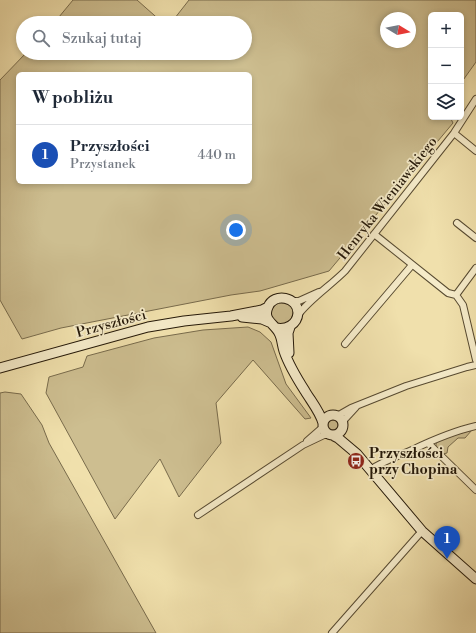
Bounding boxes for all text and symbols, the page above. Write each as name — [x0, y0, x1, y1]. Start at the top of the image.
north arrow — [380, 12, 416, 48]
map controls — [428, 12, 464, 120]
button: + — [428, 12, 464, 48]
search box — [16, 16, 252, 60]
icon: search — [30, 27, 52, 49]
text: Szukaj tutaj — [62, 29, 142, 48]
button: − — [428, 48, 464, 84]
button: layers — [428, 84, 464, 120]
text: W pobliżu — [32, 87, 113, 109]
street label: Henryka Wieniawskiego — [334, 133, 442, 264]
text: Przyszłości — [70, 137, 149, 156]
text: 1 — [42, 147, 48, 163]
text: 440 m — [198, 147, 236, 163]
text: Przystanek — [70, 156, 135, 172]
your location — [226, 220, 246, 240]
street label: Przyszłości — [74, 306, 149, 342]
place label: Przyszłości przy Chopina — [369, 445, 458, 479]
bus stop icon: Przyszłości przy Chopina — [346, 451, 366, 471]
pin: 1 — [434, 526, 460, 559]

